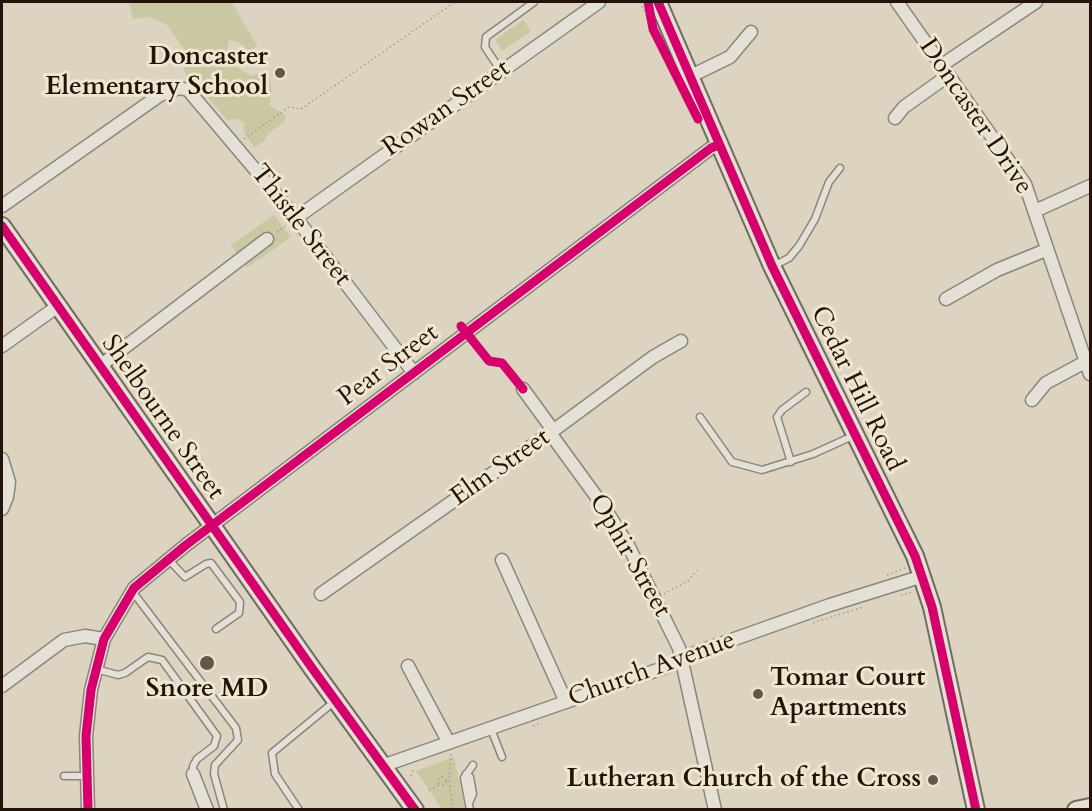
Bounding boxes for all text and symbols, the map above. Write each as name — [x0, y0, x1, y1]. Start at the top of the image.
street label: Doncaster Drive — [911, 33, 1039, 201]
place label: Doncaster Elementary School — [45, 42, 268, 104]
street label: Rowan Street — [377, 54, 517, 164]
marker: Doncaster Elementary School — [273, 66, 287, 80]
street label: Thistle Street — [243, 159, 357, 293]
street label: Cedar Hill Road — [803, 301, 909, 477]
street label: Pear Street — [333, 318, 445, 414]
street label: Shelbourne Street — [94, 330, 230, 506]
street label: Elm Street — [445, 422, 557, 514]
street label: Ophir Street — [581, 489, 677, 623]
street label: Church Avenue — [564, 625, 740, 715]
marker: Snore MD — [198, 654, 216, 672]
place label: Tomar Court Apartments — [770, 663, 925, 724]
place label: Snore MD — [146, 674, 268, 706]
marker: Tomar Court Apartments — [751, 687, 765, 701]
place label: Lutheran Church of the Cross — [567, 764, 921, 796]
marker: Lutheran Church of the Cross — [926, 773, 940, 787]

